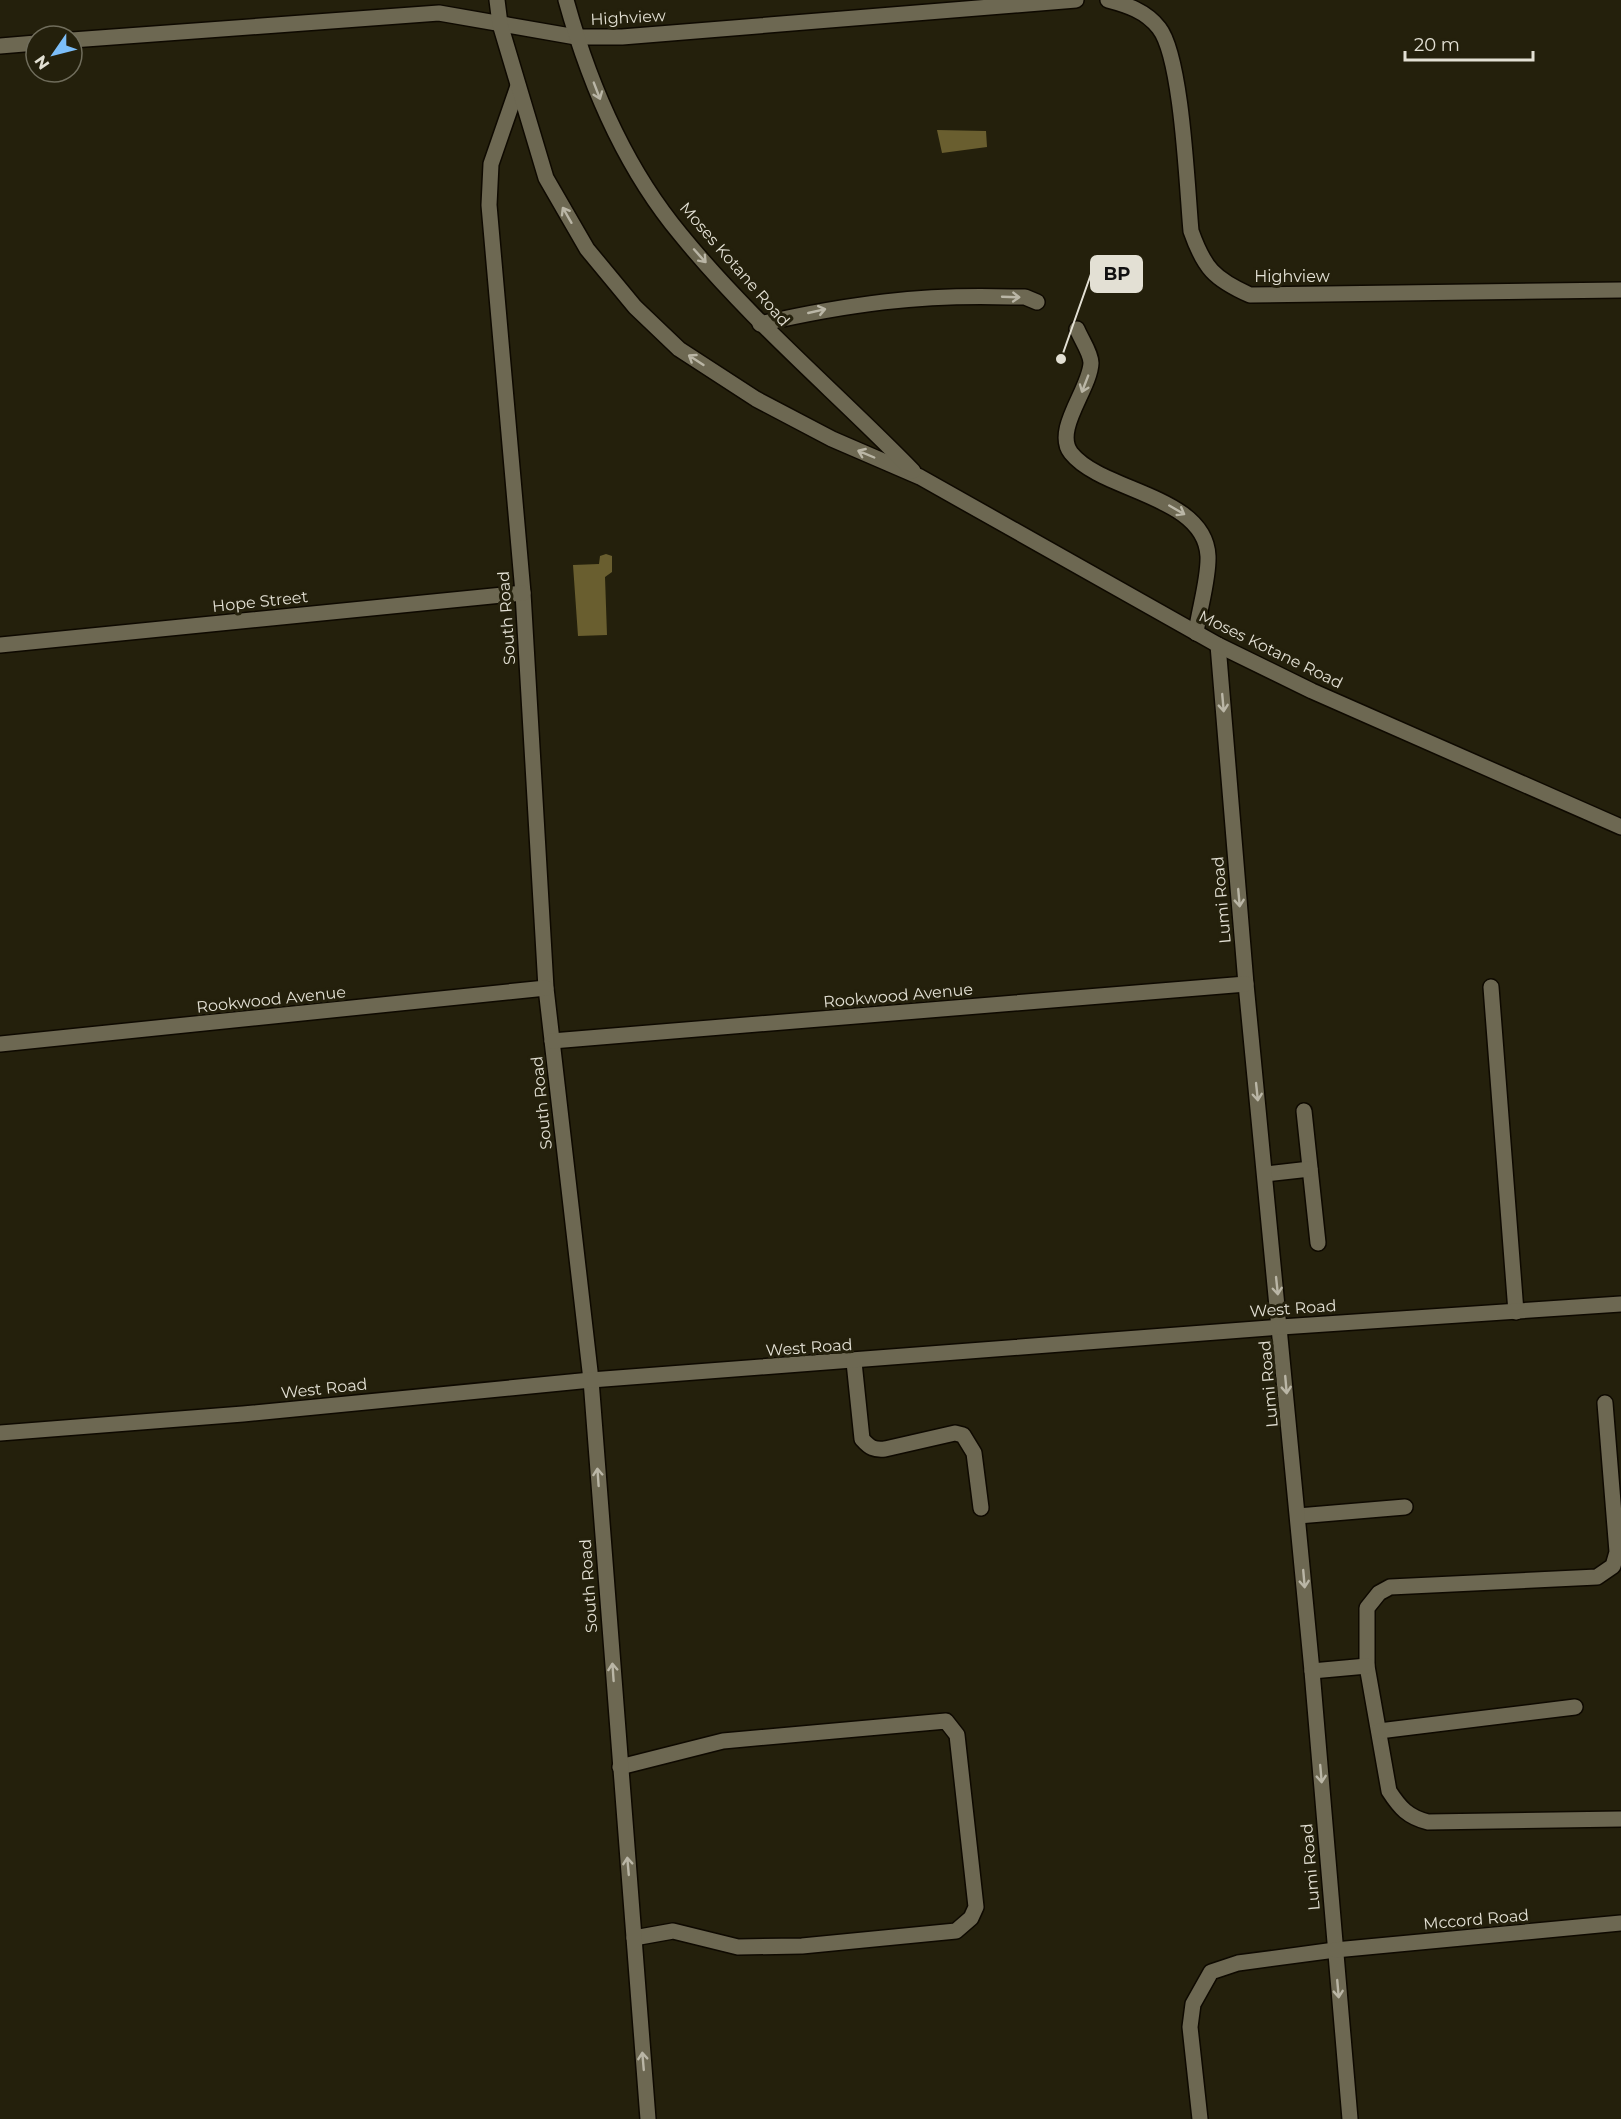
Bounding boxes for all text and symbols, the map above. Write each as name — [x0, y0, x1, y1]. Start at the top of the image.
street label: Highview — [590, 6, 666, 29]
north arrow — [24, 24, 84, 84]
scale bar — [1405, 24, 1532, 62]
text: 20 m — [1414, 34, 1460, 56]
text: N — [31, 52, 54, 73]
one-way arrow — [593, 82, 604, 100]
street label: Moses Kotane Road — [676, 198, 794, 330]
one-way arrow — [561, 207, 573, 224]
one-way arrow — [693, 248, 707, 263]
callout: BP — [1091, 256, 1142, 292]
text: BP — [1104, 263, 1130, 285]
street label: Highview — [1254, 267, 1330, 286]
one-way arrow — [1000, 291, 1020, 302]
one-way arrow — [807, 305, 826, 316]
one-way arrow — [687, 353, 704, 366]
one-way arrow — [1079, 374, 1090, 392]
one-way arrow — [857, 448, 876, 459]
one-way arrow — [1168, 505, 1185, 517]
street label: South Road — [494, 570, 519, 665]
street label: Hope Street — [211, 587, 309, 616]
street label: Moses Kotane Road — [1196, 606, 1346, 693]
one-way arrow — [1218, 693, 1229, 713]
street label: Lumi Road — [1208, 856, 1235, 944]
one-way arrow — [1234, 887, 1245, 907]
street label: Rookwood Avenue — [822, 979, 974, 1012]
street label: Rookwood Avenue — [195, 982, 347, 1017]
street label: South Road — [527, 1055, 556, 1151]
one-way arrow — [1252, 1081, 1263, 1101]
one-way arrow — [1272, 1275, 1283, 1295]
street label: West Road — [1249, 1296, 1337, 1321]
street label: West Road — [765, 1335, 853, 1360]
street label: Lumi Road — [1255, 1340, 1282, 1428]
street label: West Road — [280, 1375, 368, 1402]
one-way arrow — [1281, 1375, 1292, 1395]
one-way arrow — [592, 1468, 603, 1488]
street label: South Road — [576, 1538, 601, 1633]
one-way arrow — [1299, 1569, 1310, 1589]
one-way arrow — [607, 1662, 618, 1682]
one-way arrow — [1316, 1763, 1327, 1783]
street label: Lumi Road — [1297, 1823, 1324, 1911]
one-way arrow — [622, 1857, 633, 1877]
street label: Mccord Road — [1422, 1905, 1530, 1934]
one-way arrow — [1333, 1978, 1344, 1998]
one-way arrow — [638, 2051, 649, 2071]

